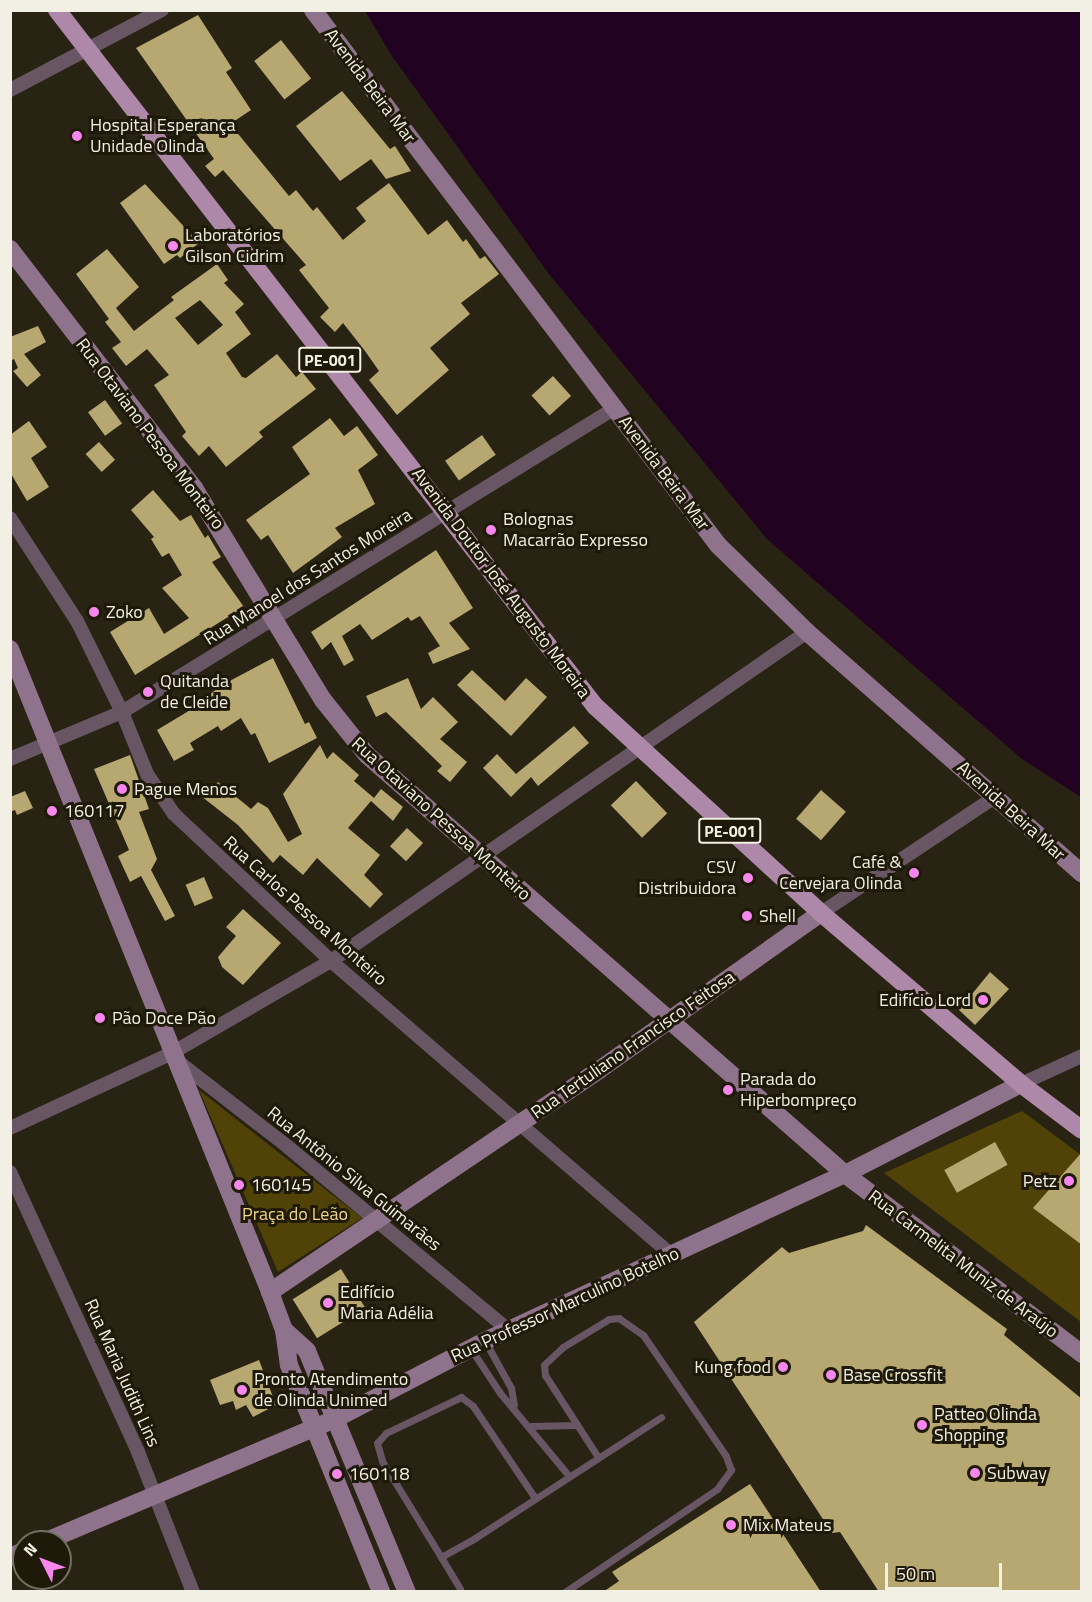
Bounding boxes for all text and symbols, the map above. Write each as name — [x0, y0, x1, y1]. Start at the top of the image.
street label: Avenida Beira Mar — [320, 24, 420, 148]
place label: Hospital Esperança Unidade Olinda — [90, 115, 235, 158]
marker: Hospital Esperança Unidade Olinda — [68, 127, 86, 145]
place label: Laboratórios Gilson Cidrim — [185, 225, 284, 268]
marker: Laboratórios Gilson Cidrim — [166, 239, 180, 253]
street label: Rua Otaviano Pessoa Monteiro — [71, 334, 229, 534]
road number: PE-001 — [297, 347, 363, 373]
street label: Avenida Beira Mar — [614, 411, 714, 535]
street label: Avenida Doutor José Augusto Moreira — [407, 464, 595, 702]
street label: Rua Manoel dos Santos Moreira — [200, 504, 416, 650]
place label: Bolognas Macarrão Expresso — [503, 509, 648, 552]
marker: Bolognas Macarrão Expresso — [484, 523, 498, 537]
place label: Zoko — [106, 601, 143, 623]
marker: Zoko — [87, 605, 101, 619]
place label: Quitanda de Cleide — [160, 671, 229, 714]
marker: Quitanda de Cleide — [141, 685, 155, 699]
street label: Rua Otaviano Pessoa Monteiro — [347, 733, 535, 905]
street label: Avenida Beira Mar — [953, 757, 1069, 865]
place label: Pague Menos — [134, 778, 237, 800]
marker: Pague Menos — [115, 782, 129, 796]
place label: 160117 — [64, 800, 124, 822]
marker: 160117 — [45, 804, 59, 818]
road number: PE-001 — [697, 818, 763, 844]
street label: Rua Carlos Pessoa Monteiro — [219, 832, 391, 990]
place label: Café & Cervejara Olinda — [779, 852, 902, 894]
place label: CSV Distribuidora — [638, 857, 736, 900]
marker: Café & Cervejara Olinda — [907, 866, 921, 880]
marker: CSV Distribuidora — [741, 871, 755, 885]
place label: Shell — [759, 905, 796, 927]
marker: Shell — [740, 909, 754, 923]
street label: Rua Tertuliano Francisco Feitosa — [527, 966, 739, 1124]
place label: Edifício Lord — [879, 989, 971, 1011]
marker: Edifício Lord — [976, 993, 990, 1007]
place label: Pão Doce Pão — [112, 1007, 216, 1029]
marker: Pão Doce Pão — [93, 1011, 107, 1025]
place label: Parada do Hiperbompreço — [740, 1069, 857, 1112]
marker: Parada do Hiperbompreço — [721, 1083, 735, 1097]
street label: Rua Antônio Silva Guimarães — [263, 1102, 445, 1256]
place label: Petz — [1023, 1170, 1057, 1192]
place label: 160145 — [251, 1174, 311, 1196]
marker: Petz — [1062, 1174, 1076, 1188]
marker: 160145 — [232, 1178, 246, 1192]
street label: Rua Carmelita Muniz de Araújo — [864, 1186, 1062, 1342]
park label: Praça do Leão — [242, 1203, 348, 1225]
street label: Rua Professor Marculino Botelho — [448, 1243, 682, 1367]
place label: Edifício Maria Adélia — [340, 1282, 434, 1324]
street label: Rua Maria Judith Lins — [80, 1296, 164, 1450]
marker: Edifício Maria Adélia — [321, 1296, 335, 1310]
place label: Kung food — [694, 1356, 771, 1378]
marker: Kung food — [776, 1360, 790, 1374]
place label: Base Crossfit — [843, 1364, 943, 1386]
marker: Base Crossfit — [824, 1368, 838, 1382]
place label: Pronto Atendimento de Olinda Unimed — [254, 1369, 408, 1412]
marker: Pronto Atendimento de Olinda Unimed — [235, 1383, 249, 1397]
place label: Patteo Olinda Shopping — [934, 1404, 1037, 1446]
marker: Patteo Olinda Shopping — [915, 1418, 929, 1432]
place label: Subway — [987, 1462, 1047, 1484]
place label: 160118 — [349, 1463, 409, 1485]
marker: Subway — [968, 1466, 982, 1480]
marker: 160118 — [330, 1467, 344, 1481]
place label: Mix Mateus — [743, 1514, 832, 1536]
marker: Mix Mateus — [724, 1518, 738, 1532]
north arrow — [12, 1530, 72, 1590]
text: N — [17, 1537, 43, 1561]
scale bar — [888, 1551, 1005, 1589]
text: 50 m — [896, 1560, 935, 1587]

